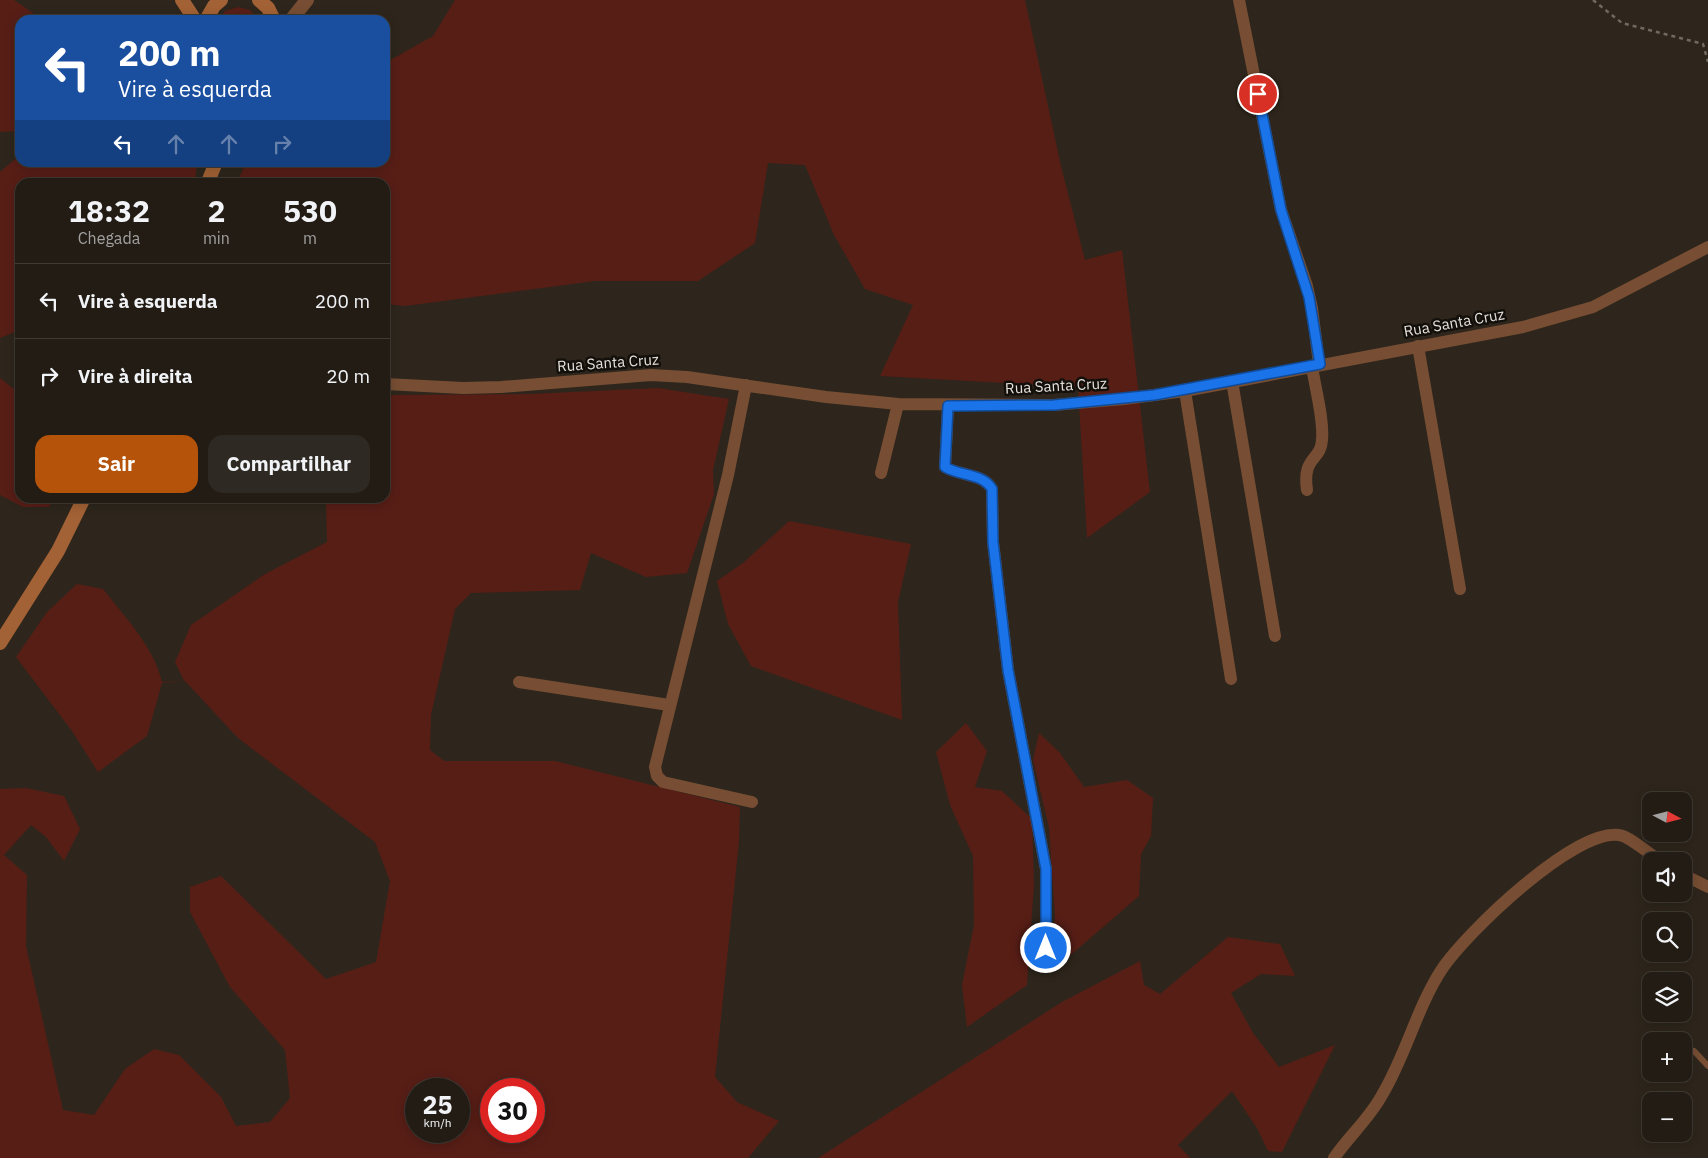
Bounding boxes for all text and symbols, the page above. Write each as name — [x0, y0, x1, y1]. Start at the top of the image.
text: 200 m — [118, 30, 221, 76]
icon: left — [35, 35, 100, 100]
pin — [1237, 73, 1279, 115]
text: Vire à esquerda — [118, 74, 272, 103]
icon: arrive — [1244, 80, 1272, 108]
icon: left — [109, 130, 137, 158]
icon: ahead — [162, 130, 190, 158]
icon: ahead — [215, 130, 243, 158]
icon: right — [268, 130, 296, 158]
text: 18:32 — [68, 191, 150, 230]
text: 2 — [207, 191, 225, 230]
text: 530 — [283, 191, 337, 230]
text: Chegada — [78, 228, 140, 248]
text: min — [203, 228, 230, 248]
text: m — [303, 228, 317, 248]
icon: left — [35, 287, 63, 315]
text: Vire à esquerda — [78, 289, 218, 313]
text: 200 m — [315, 289, 370, 313]
street label: Rua Santa Cruz — [1402, 304, 1506, 341]
street label: Rua Santa Cruz — [556, 349, 660, 376]
icon: right — [35, 362, 63, 390]
text: Vire à direita — [78, 364, 193, 388]
text: 20 m — [326, 364, 370, 388]
street label: Rua Santa Cruz — [1005, 373, 1107, 398]
button: Sair — [35, 435, 198, 493]
button: Compartilhar — [208, 435, 370, 493]
north arrow — [1642, 792, 1692, 842]
map controls — [1642, 792, 1692, 1142]
button: sound — [1642, 852, 1692, 902]
button: search — [1642, 912, 1692, 962]
position arrow — [1019, 921, 1071, 973]
button: layers — [1642, 972, 1692, 1022]
button: + — [1642, 1032, 1692, 1082]
speed limit sign: 30 — [480, 1078, 545, 1143]
text: 25 — [422, 1088, 453, 1121]
button: − — [1642, 1092, 1692, 1142]
text: km/h — [423, 1115, 452, 1130]

